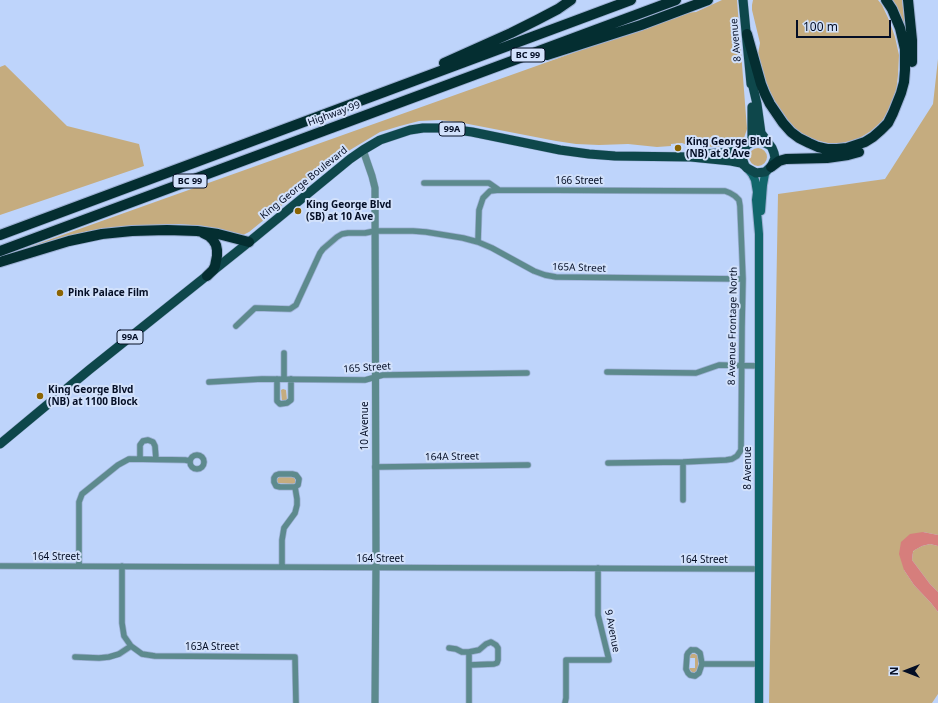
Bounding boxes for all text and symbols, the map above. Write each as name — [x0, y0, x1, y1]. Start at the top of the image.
scale bar — [798, 12, 893, 38]
street label: 8 Avenue — [728, 18, 744, 62]
text: 100 m — [803, 18, 838, 35]
road number: BC 99 — [511, 48, 545, 62]
street label: Highway 99 — [306, 99, 362, 129]
road number: 99A — [439, 122, 465, 136]
place label: King George Blvd (NB) at 8 Ave — [686, 136, 771, 160]
marker: King George Blvd (NB) at 8 Ave — [673, 143, 683, 153]
street label: King George Boulevard — [258, 144, 350, 222]
road number: BC 99 — [173, 174, 207, 188]
street label: 166 Street — [555, 175, 603, 187]
place label: King George Blvd (SB) at 10 Ave — [306, 199, 391, 222]
marker: King George Blvd (SB) at 10 Ave — [293, 206, 303, 216]
street label: 165A Street — [552, 261, 606, 275]
street label: 8 Avenue Frontage North — [726, 267, 740, 385]
place label: Pink Palace Film — [68, 287, 149, 299]
marker: Pink Palace Film — [55, 288, 65, 298]
road number: 99A — [117, 330, 143, 344]
street label: 165 Street — [343, 360, 391, 376]
place label: King George Blvd (NB) at 1100 Block — [48, 384, 138, 408]
marker: King George Blvd (NB) at 1100 Block — [35, 391, 45, 401]
street label: 10 Avenue — [359, 401, 371, 451]
street label: 8 Avenue — [742, 446, 754, 490]
street label: 164A Street — [425, 451, 479, 463]
street label: 164 Street — [32, 551, 80, 563]
street label: 164 Street — [356, 553, 404, 565]
street label: 164 Street — [680, 554, 728, 566]
street label: 9 Avenue — [602, 609, 622, 653]
street label: 163A Street — [185, 641, 239, 653]
north arrow — [886, 651, 926, 691]
text: N — [886, 667, 901, 675]

